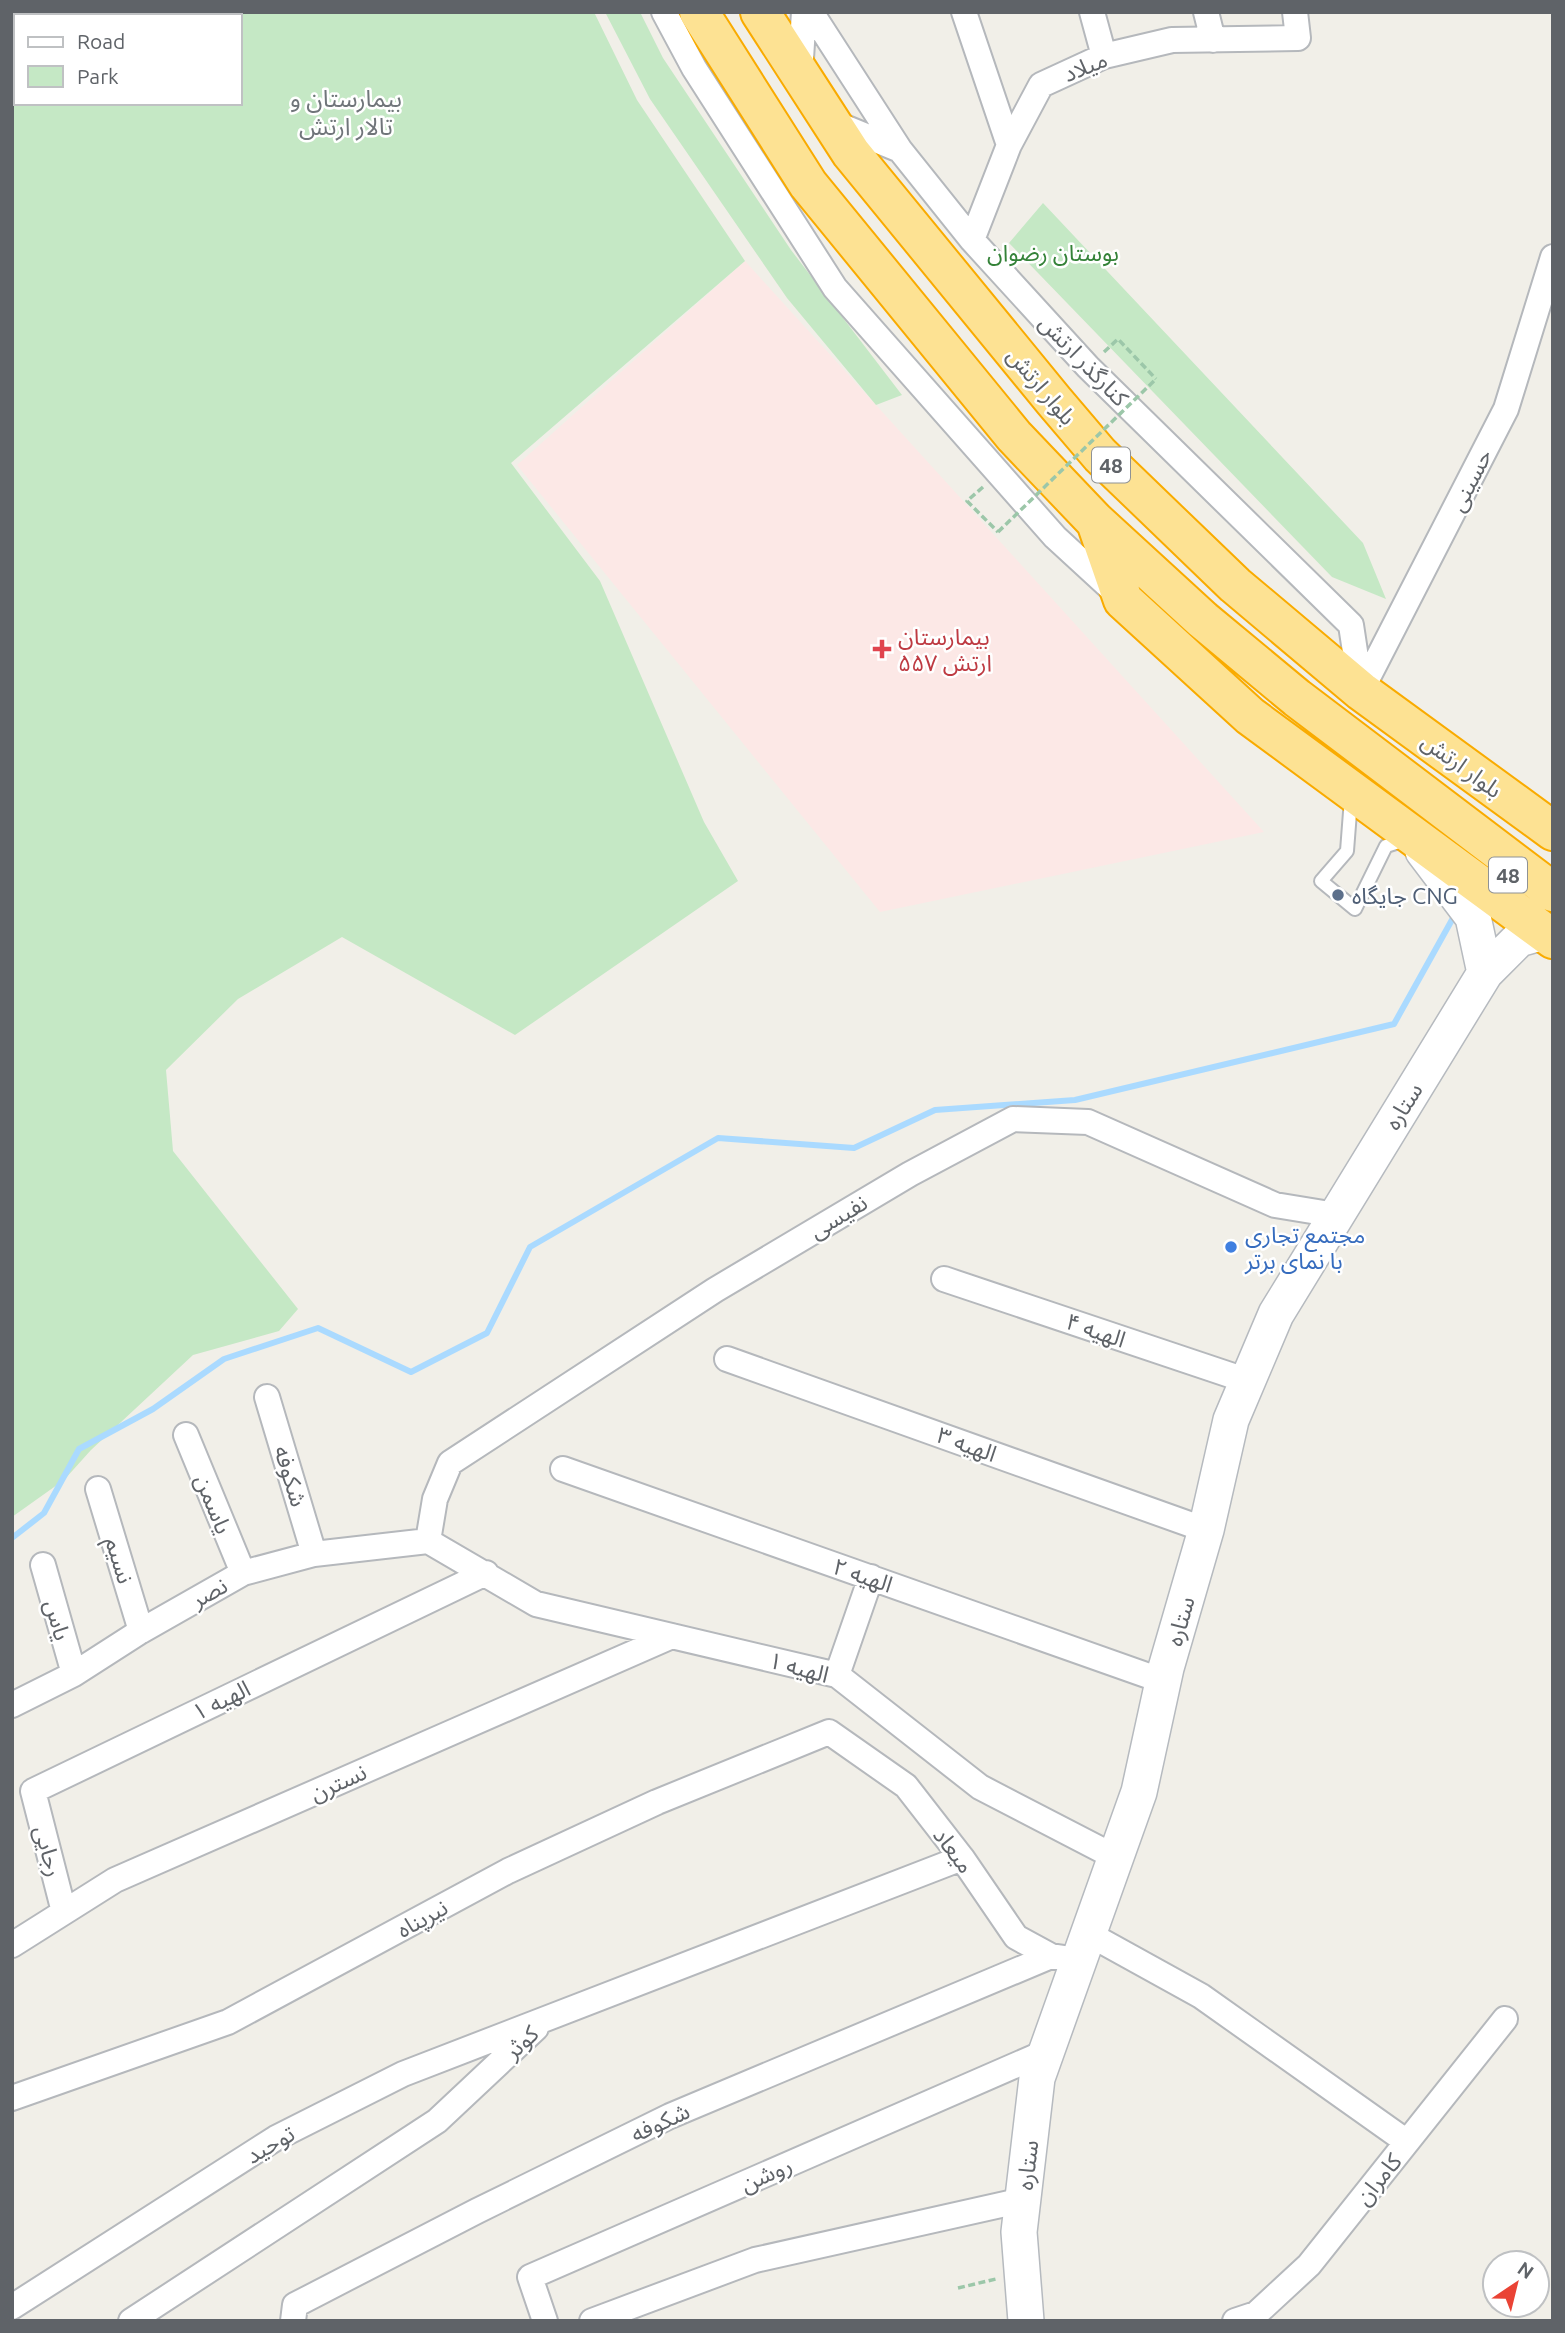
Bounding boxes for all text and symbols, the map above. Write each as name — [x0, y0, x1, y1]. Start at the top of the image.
legend — [14, 14, 242, 105]
text: Road — [77, 29, 125, 53]
street label: میلاد — [1059, 46, 1111, 86]
text: Park — [77, 64, 119, 88]
district label: بیمارستان و تالار ارتش — [290, 85, 402, 141]
park label: بوستان رضوان — [987, 240, 1119, 267]
street label: کنارگذر ارتش — [1033, 309, 1134, 412]
street label: بلوار ارتش — [1001, 343, 1081, 431]
street label: حسینی — [1444, 445, 1497, 516]
road number: 48 — [1092, 448, 1130, 482]
place label: بیمارستان ۵۵۷ ارتش — [898, 624, 992, 677]
marker: بیمارستان ۵۵۷ ارتش — [872, 639, 892, 659]
street label: بلوار ارتش — [1416, 728, 1507, 804]
road number: 48 — [1489, 858, 1527, 892]
place label: جایگاه CNG — [1352, 883, 1458, 908]
marker: جایگاه CNG — [1330, 887, 1346, 903]
street label: ستاره — [1379, 1078, 1429, 1135]
street label: نفیسی — [805, 1189, 872, 1244]
place label: مجتمع تجاری با نمای برتر — [1244, 1222, 1365, 1275]
marker: مجتمع تجاری با نمای برتر — [1223, 1239, 1239, 1255]
street label: الهیه ۴ — [1063, 1308, 1129, 1353]
street label: الهیه ۳ — [934, 1422, 1000, 1467]
street label: شکوفه — [268, 1443, 312, 1510]
street label: یاسمن — [190, 1471, 237, 1538]
street label: نسیم — [96, 1534, 139, 1588]
street label: الهیه ۲ — [830, 1553, 896, 1598]
street label: نصر — [186, 1572, 232, 1614]
street label: ستاره — [1161, 1593, 1201, 1649]
street label: یاس — [39, 1597, 76, 1644]
street label: الهیه ۱ — [766, 1647, 832, 1688]
street label: الهیه ۱ — [188, 1675, 254, 1726]
street label: نسترن — [306, 1759, 371, 1807]
street label: میعاد — [929, 1822, 979, 1878]
street label: رجایی — [28, 1823, 68, 1880]
street label: نیرپناه — [392, 1894, 453, 1945]
street label: کوثر — [498, 2020, 545, 2066]
street label: شکوفه — [627, 2098, 694, 2148]
street label: توحید — [241, 2120, 300, 2170]
street label: ستاره — [1012, 2139, 1044, 2192]
street label: کامران — [1350, 2148, 1408, 2211]
street label: روشن — [736, 2152, 796, 2198]
north arrow — [1481, 2249, 1551, 2319]
text: N — [1514, 2257, 1538, 2283]

